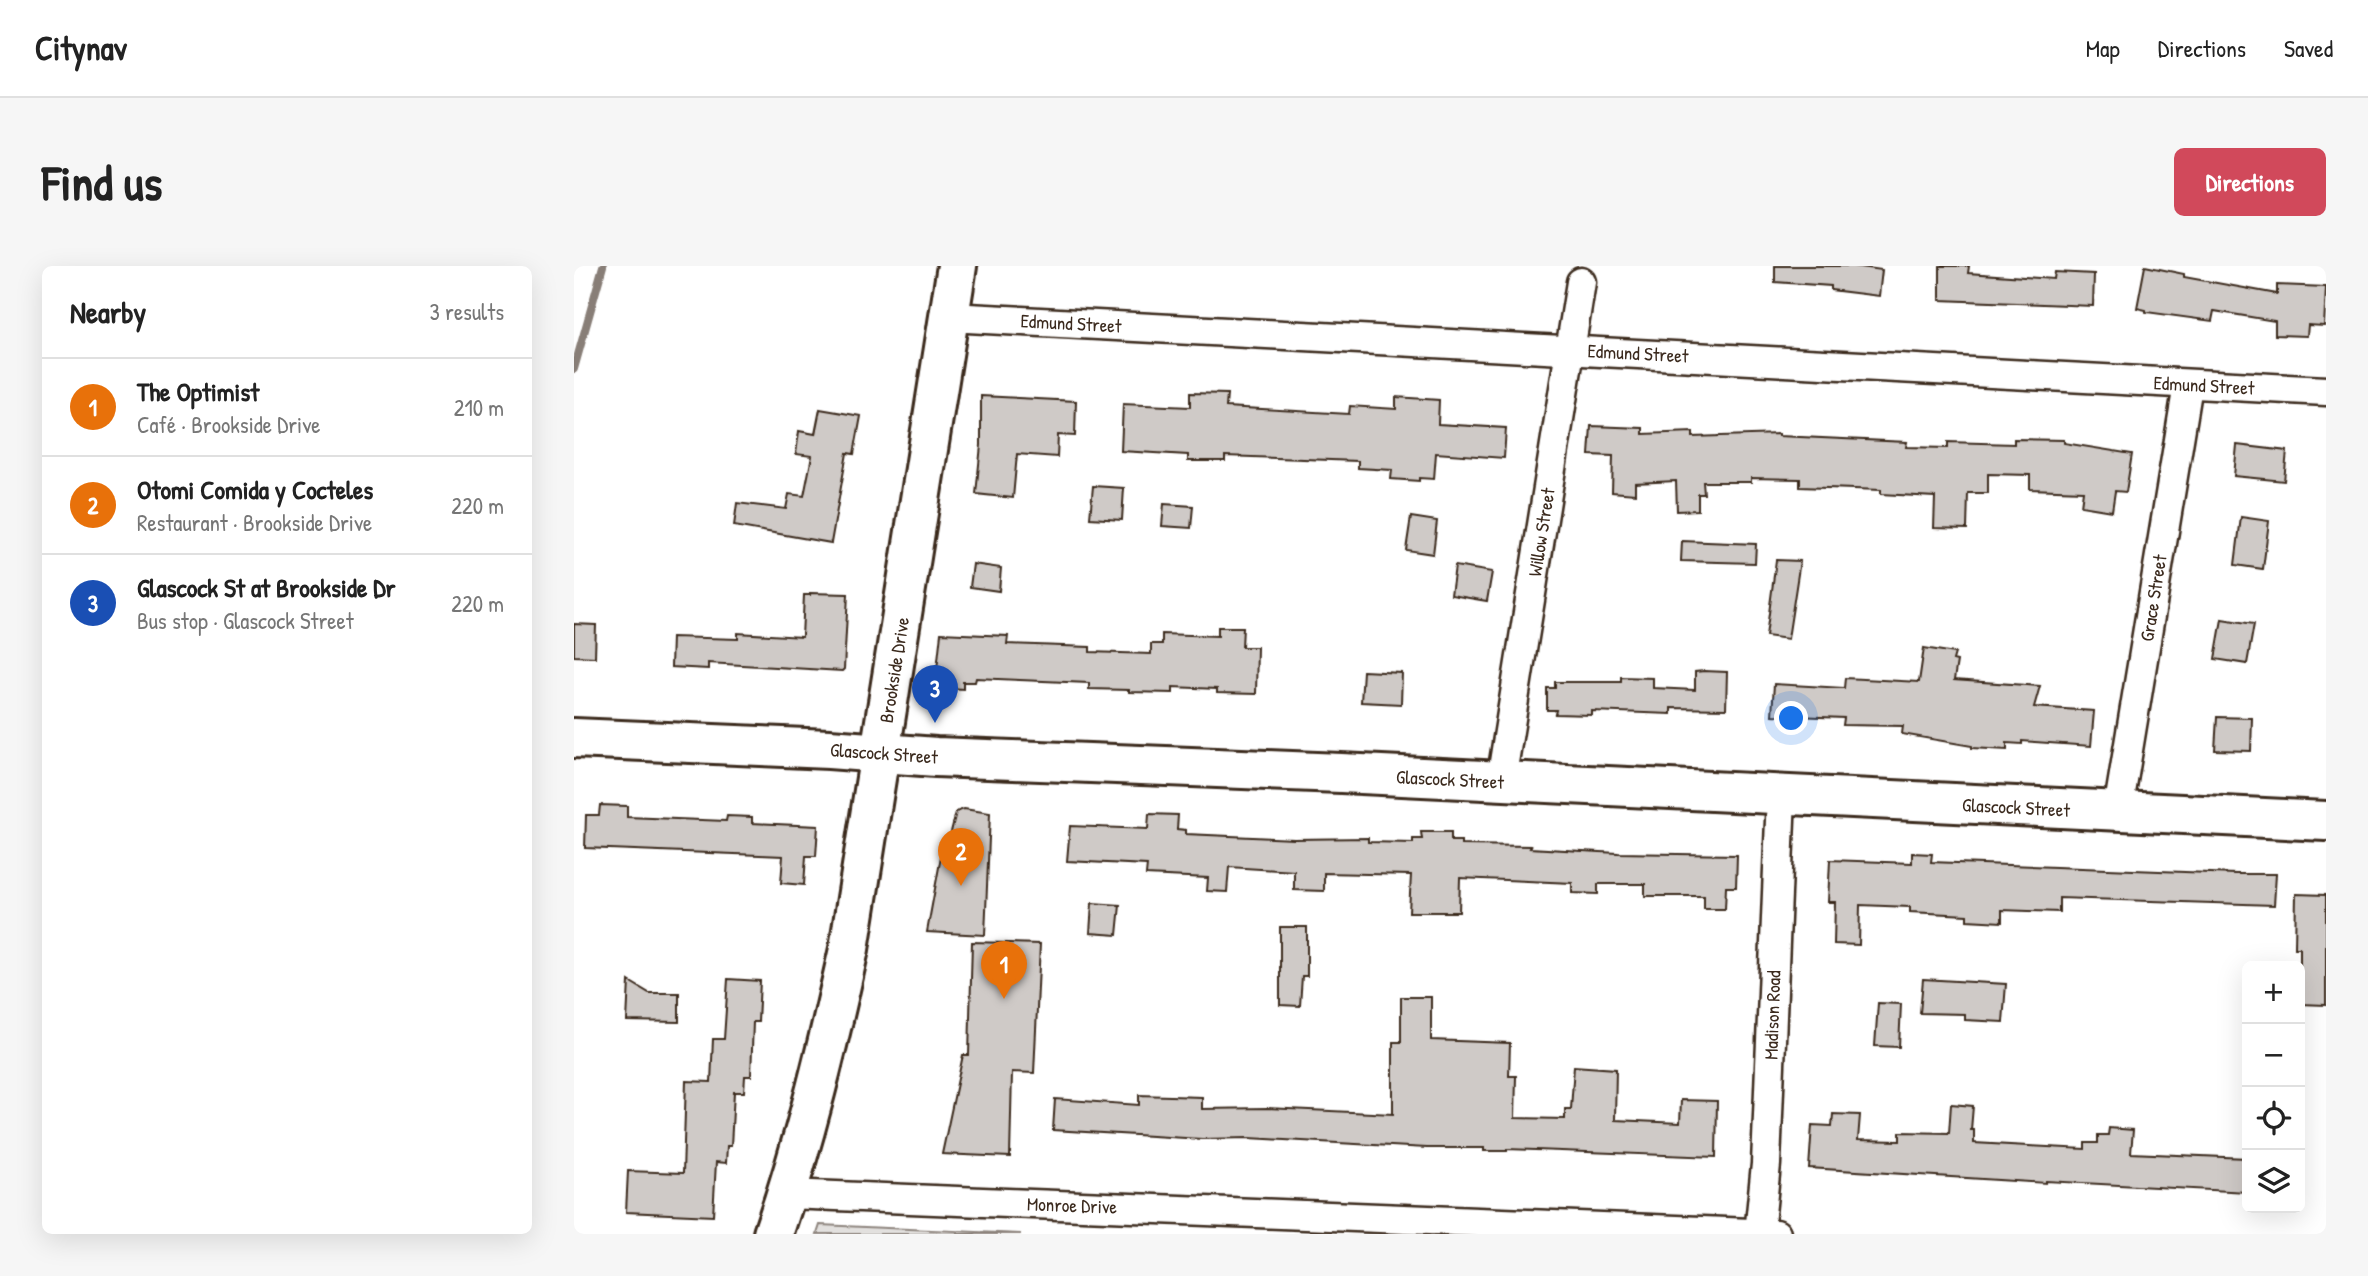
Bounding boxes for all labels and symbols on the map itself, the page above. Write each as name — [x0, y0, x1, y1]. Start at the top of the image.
street label: Edmund Street — [1020, 307, 1123, 339]
street label: Edmund Street — [1587, 337, 1690, 369]
street label: Edmund Street — [2153, 369, 2256, 401]
street label: Willow Street — [1521, 485, 1561, 578]
street label: Grace Street — [2133, 552, 2173, 643]
street label: Brookside Drive — [873, 615, 915, 725]
pin: 3 — [912, 665, 958, 723]
your location — [1774, 701, 1808, 735]
street label: Glascock Street — [829, 736, 939, 770]
street label: Glascock Street — [1395, 763, 1505, 795]
street label: Glascock Street — [1961, 791, 2071, 823]
pin: 2 — [938, 828, 984, 886]
pin: 1 — [981, 941, 1027, 999]
street label: Madison Road — [1757, 969, 1787, 1060]
street label: Monroe Drive — [1026, 1190, 1118, 1220]

